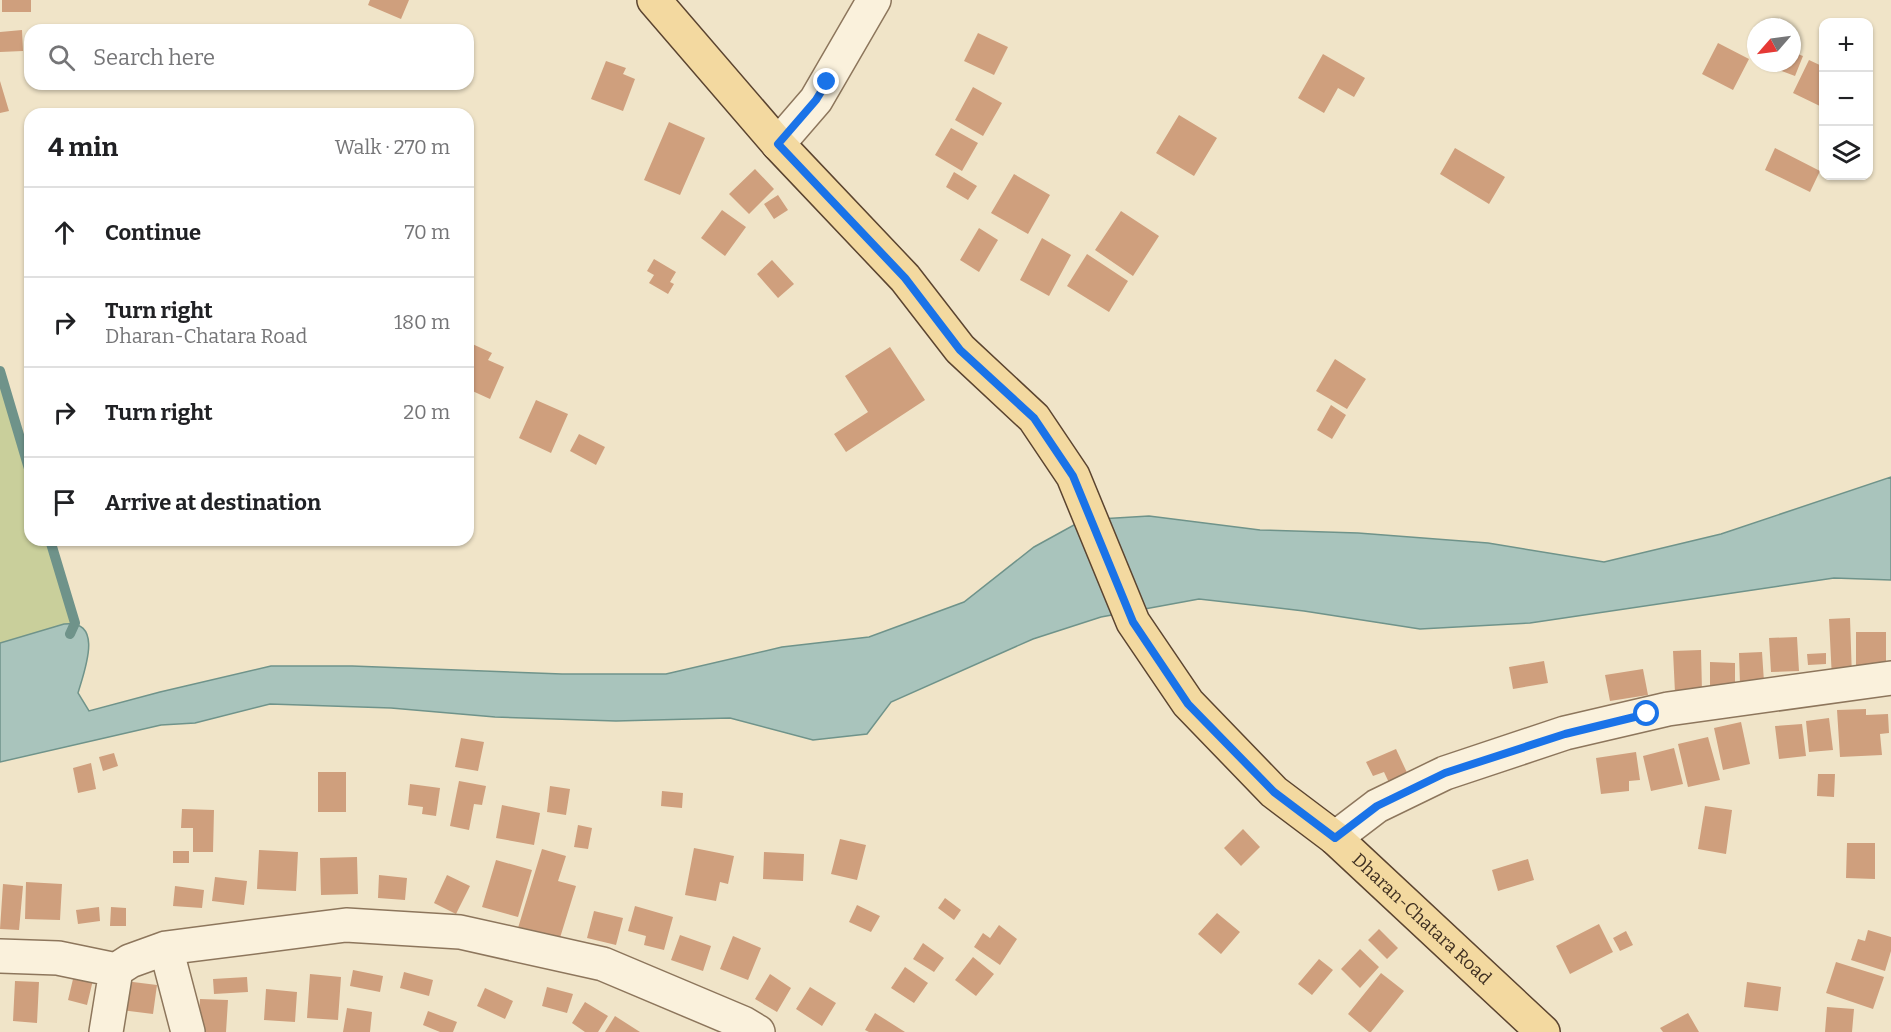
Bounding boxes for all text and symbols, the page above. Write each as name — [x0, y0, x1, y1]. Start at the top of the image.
north arrow — [1747, 18, 1801, 72]
map controls — [1819, 18, 1873, 180]
button: + — [1819, 18, 1873, 72]
search box — [24, 24, 474, 90]
icon: search — [45, 41, 78, 74]
text: Search here — [93, 44, 215, 71]
route end — [813, 68, 839, 94]
button: − — [1819, 72, 1873, 126]
button: layers — [1819, 126, 1873, 180]
text: 4 min — [48, 132, 118, 163]
text: Walk · 270 m — [335, 135, 450, 159]
icon: ahead — [48, 216, 81, 249]
text: Continue — [105, 219, 201, 246]
text: 70 m — [404, 220, 450, 244]
text: Turn right — [105, 297, 213, 324]
icon: right — [48, 306, 81, 339]
text: 180 m — [394, 310, 450, 334]
text: Dharan-Chatara Road — [105, 324, 307, 348]
icon: right — [48, 396, 81, 429]
text: Turn right — [105, 399, 213, 426]
text: 20 m — [403, 400, 450, 424]
icon: arrive — [48, 486, 81, 519]
text: Arrive at destination — [105, 489, 321, 516]
route start — [1633, 700, 1659, 726]
street label: Dharan-Chatara Road — [1348, 849, 1496, 989]

